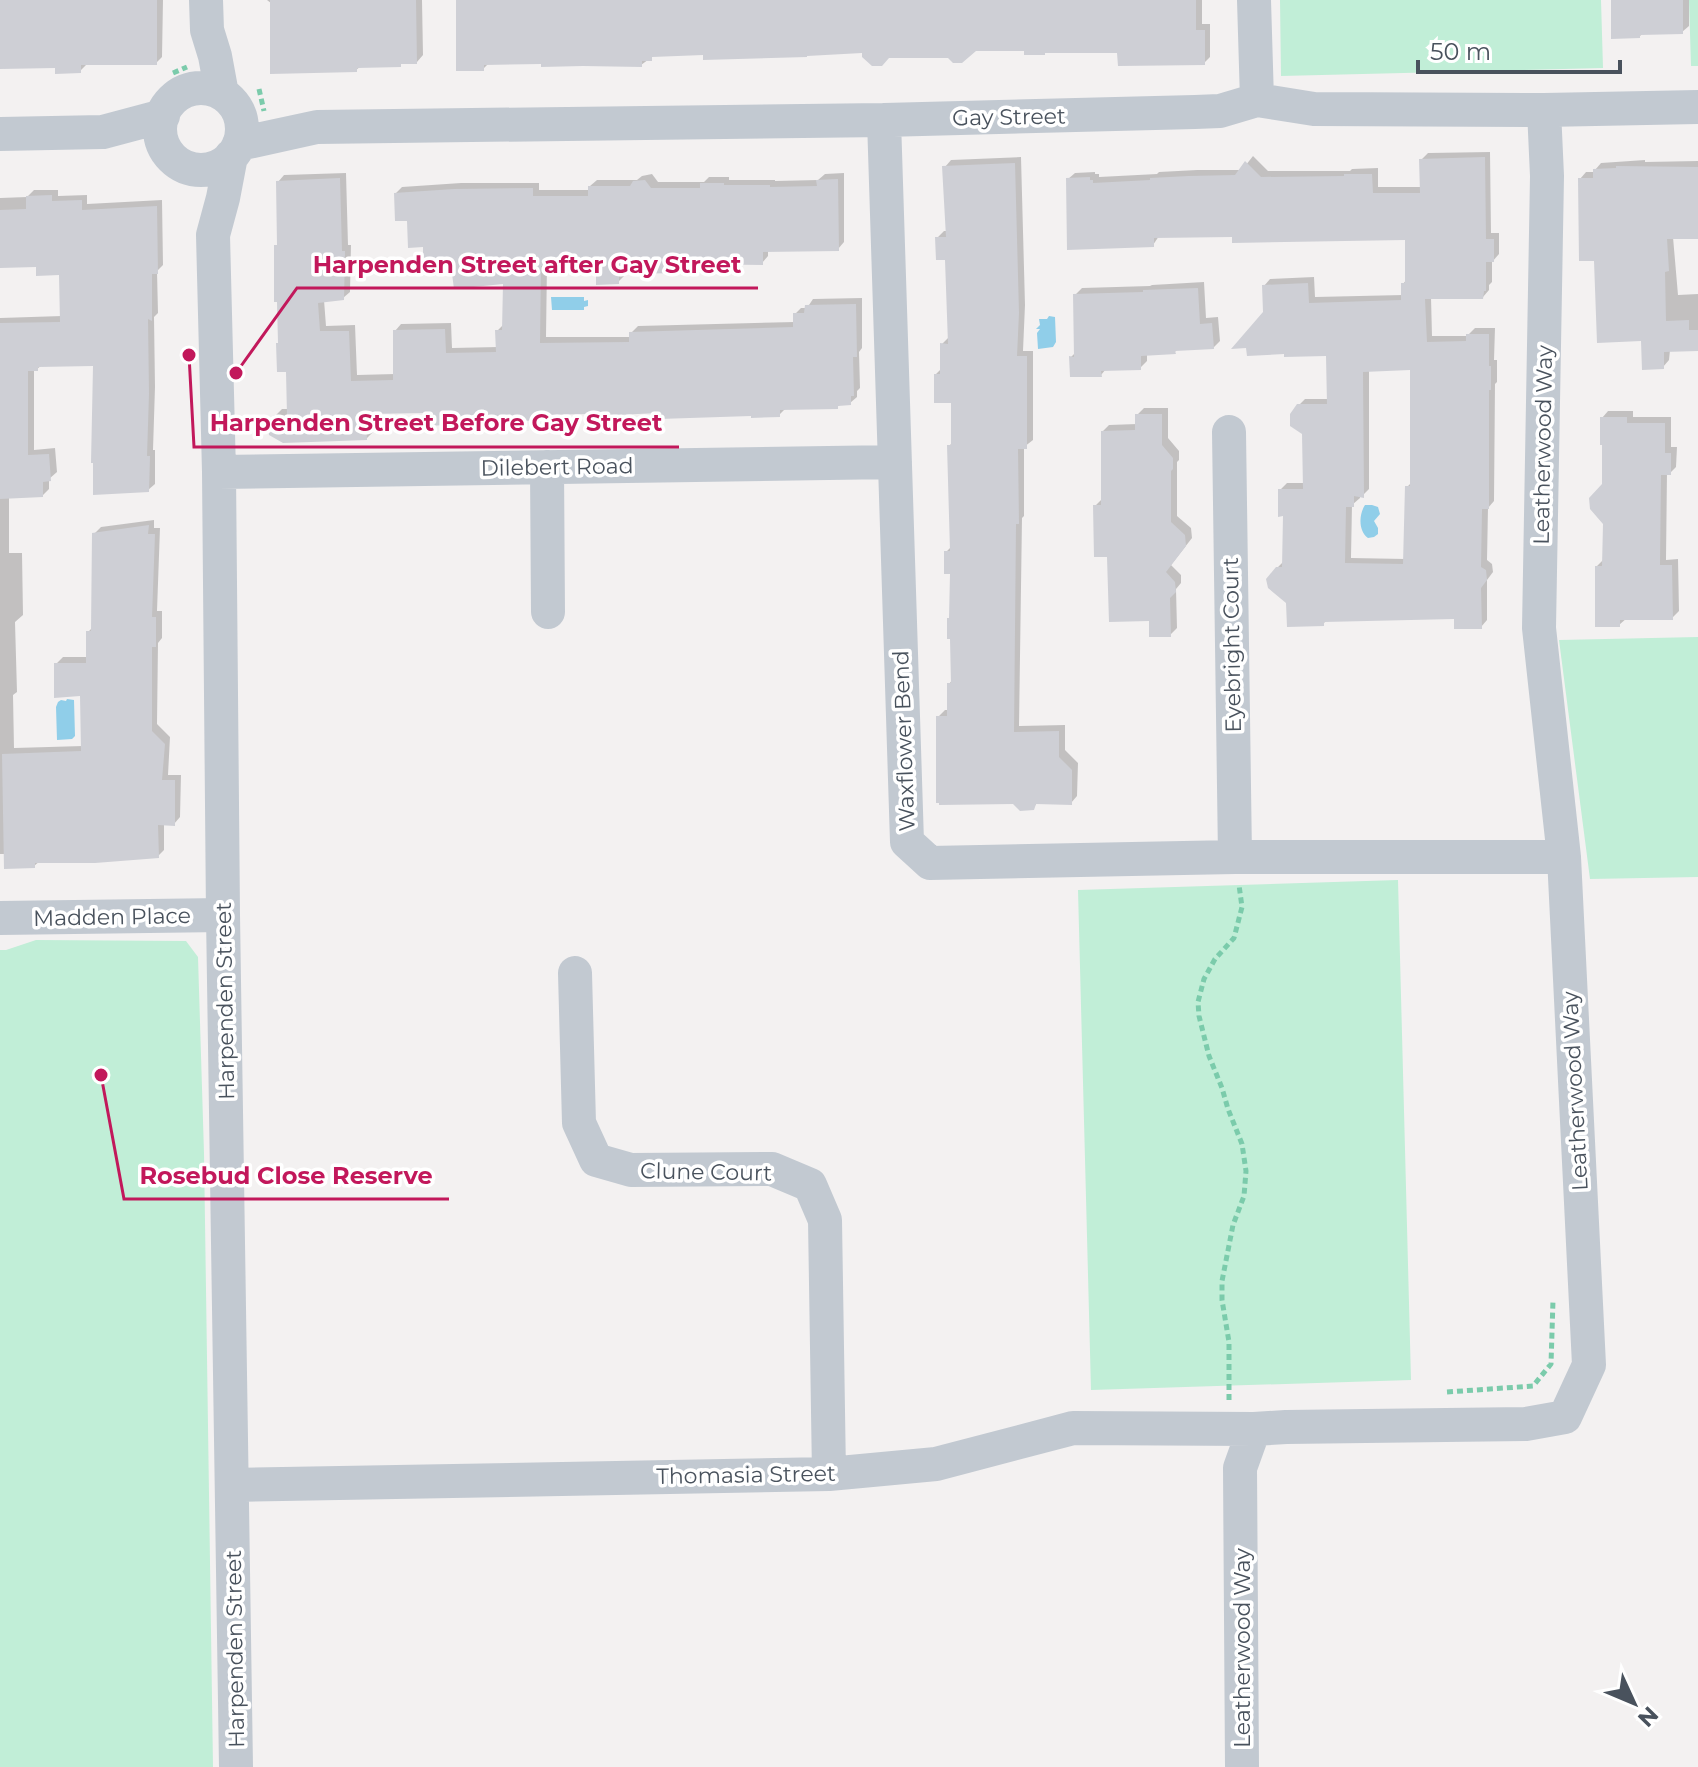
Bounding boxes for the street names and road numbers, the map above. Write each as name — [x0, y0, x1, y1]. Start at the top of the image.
street label: Gay Street — [952, 103, 1066, 131]
street label: Leatherwood Way — [1528, 345, 1558, 545]
street label: Dilebert Road — [480, 452, 634, 482]
street label: Eyebright Court — [1217, 557, 1247, 733]
street label: Waxflower Bend — [887, 650, 921, 832]
street label: Madden Place — [33, 902, 191, 932]
street label: Harpenden Street — [210, 902, 240, 1100]
street label: Leatherwood Way — [1556, 990, 1594, 1192]
street label: Clune Court — [640, 1157, 772, 1187]
street label: Thomasia Street — [656, 1460, 836, 1490]
street label: Leatherwood Way — [1229, 1548, 1256, 1748]
street label: Harpenden Street — [220, 1550, 250, 1748]

